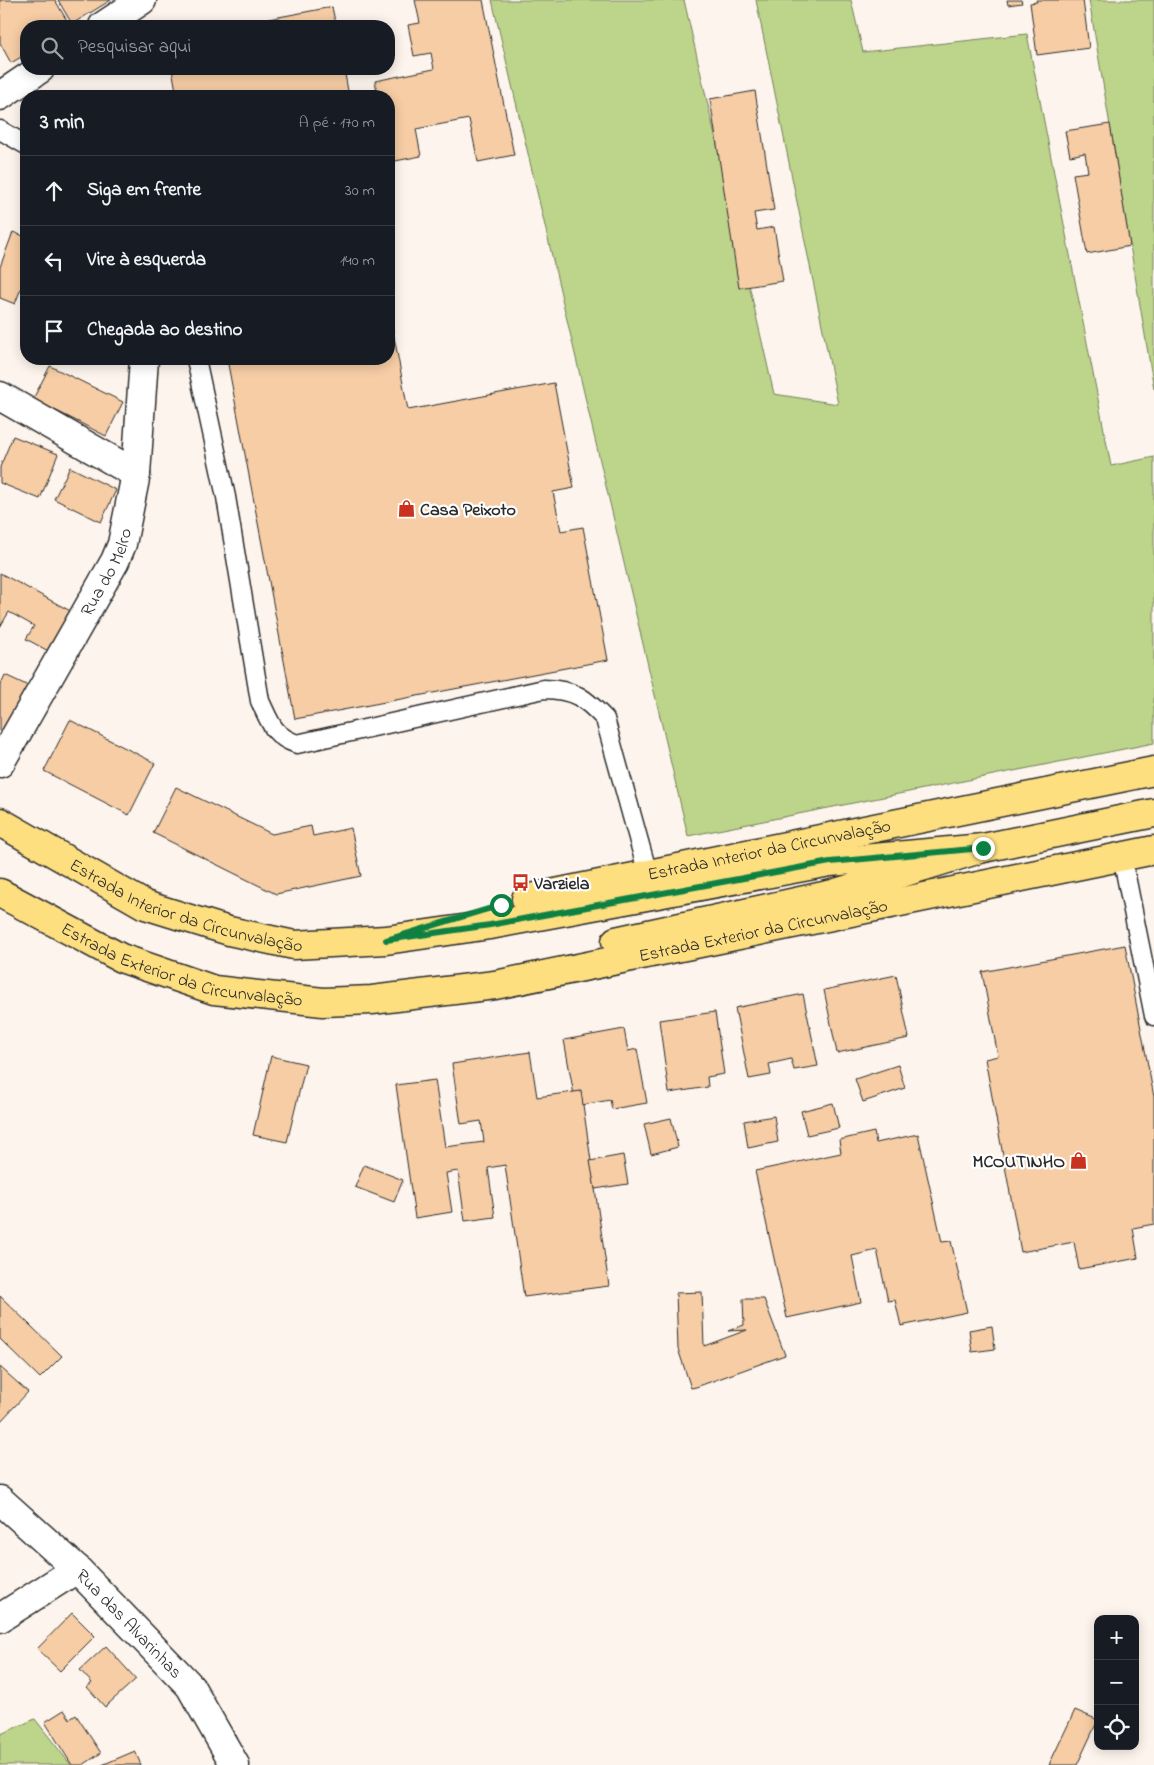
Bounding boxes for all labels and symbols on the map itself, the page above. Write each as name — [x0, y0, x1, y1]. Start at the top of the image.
place label: Casa Peixoto — [420, 498, 516, 524]
shop icon: Casa Peixoto — [396, 499, 416, 519]
street label: Rua do Melro — [75, 526, 140, 622]
street label: Estrada Interior da Circunvalação — [646, 814, 893, 889]
route end — [972, 837, 995, 860]
street label: Estrada Interior da Circunvalação — [64, 853, 303, 960]
place label: Varziela — [533, 872, 590, 898]
bus stop icon: Varziela — [510, 873, 530, 893]
route start — [490, 894, 513, 917]
street label: Estrada Exterior da Circunvalação — [637, 894, 890, 970]
street label: Estrada Exterior da Circunvalação — [56, 917, 304, 1015]
place label: MCOUTINHO — [973, 1150, 1065, 1176]
shop icon: MCOUTINHO — [1069, 1151, 1089, 1171]
street label: Rua das Alvarinhas — [69, 1564, 187, 1686]

